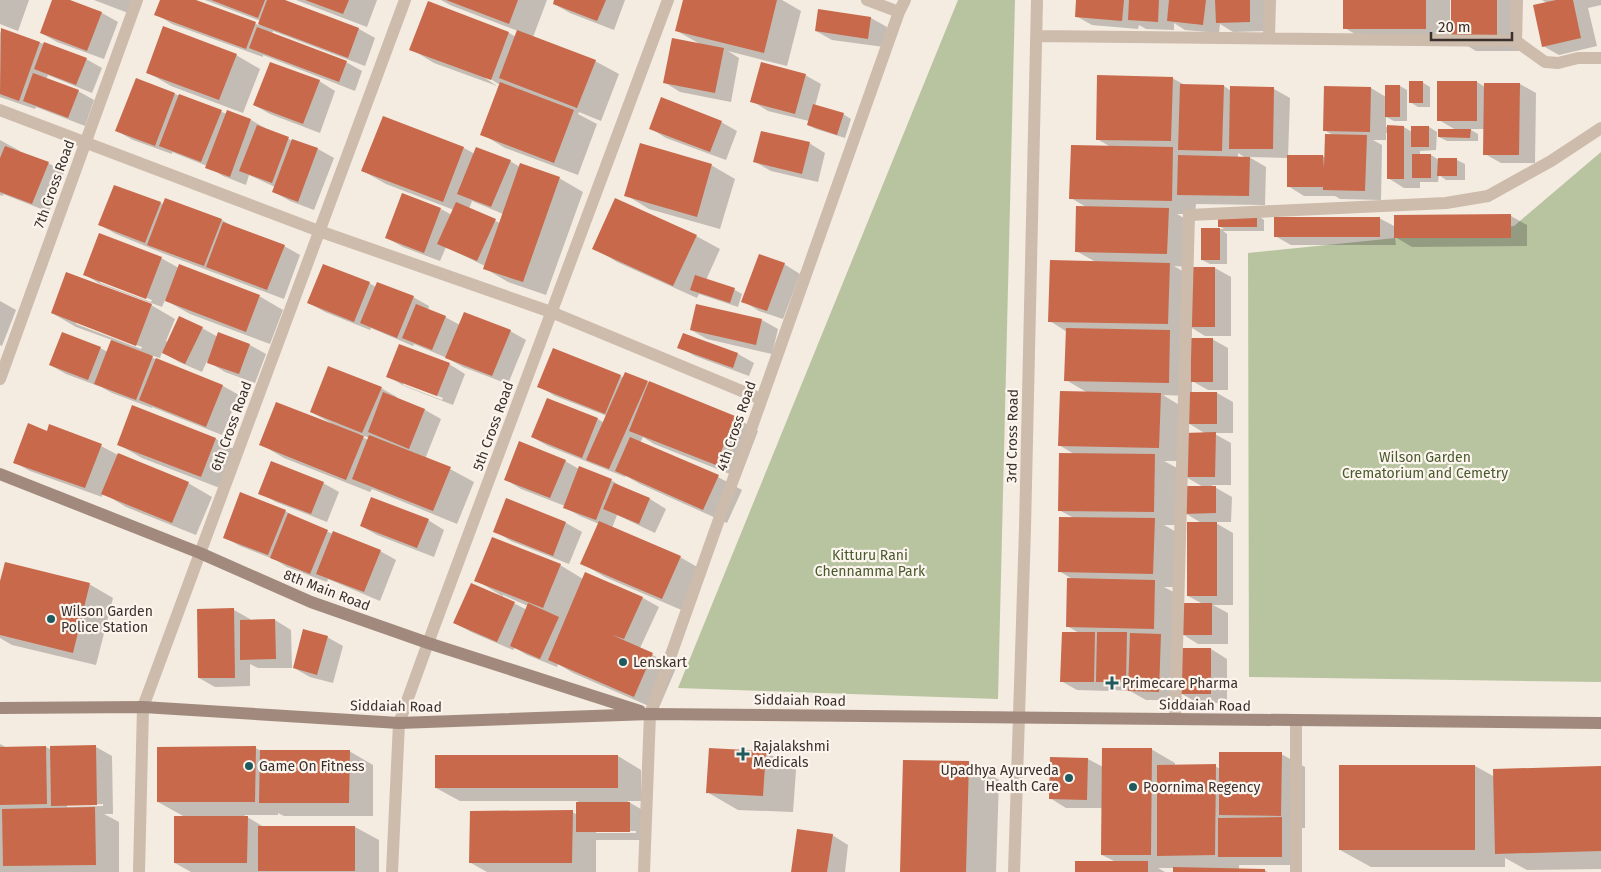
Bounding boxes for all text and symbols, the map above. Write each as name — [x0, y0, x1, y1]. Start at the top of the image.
scale bar — [1431, 10, 1512, 42]
text: 20 m — [1438, 18, 1471, 36]
street label: 7th Cross Road — [31, 138, 78, 231]
street label: 6th Cross Road — [207, 379, 256, 473]
street label: 5th Cross Road — [469, 379, 517, 473]
street label: 4th Cross Road — [713, 379, 760, 473]
street label: 3rd Cross Road — [1003, 389, 1022, 483]
park label: Wilson Garden Crematorium and Cemetry — [1342, 449, 1508, 482]
park label: Kitturu Rani Chennamma Park — [815, 547, 926, 580]
street label: 8th Main Road — [281, 566, 373, 615]
place label: Wilson Garden Police Station — [61, 603, 153, 636]
marker: Wilson Garden Police Station — [45, 613, 57, 625]
place label: Lenskart — [633, 654, 688, 671]
marker: Lenskart — [617, 656, 629, 668]
place label: Primecare Pharma — [1122, 675, 1238, 692]
marker: Primecare Pharma — [1106, 677, 1118, 689]
street label: Siddaiah Road — [754, 691, 846, 710]
street label: Siddaiah Road — [1159, 696, 1251, 715]
street label: Siddaiah Road — [350, 697, 442, 716]
place label: Rajalakshmi Medicals — [753, 738, 830, 771]
marker: Rajalakshmi Medicals — [737, 748, 749, 760]
place label: Game On Fitness — [259, 758, 365, 775]
marker: Game On Fitness — [243, 760, 255, 772]
place label: Upadhya Ayurveda Health Care — [941, 762, 1059, 795]
marker: Upadhya Ayurveda Health Care — [1063, 772, 1075, 784]
place label: Poornima Regency — [1143, 779, 1260, 796]
marker: Poornima Regency — [1127, 781, 1139, 793]

